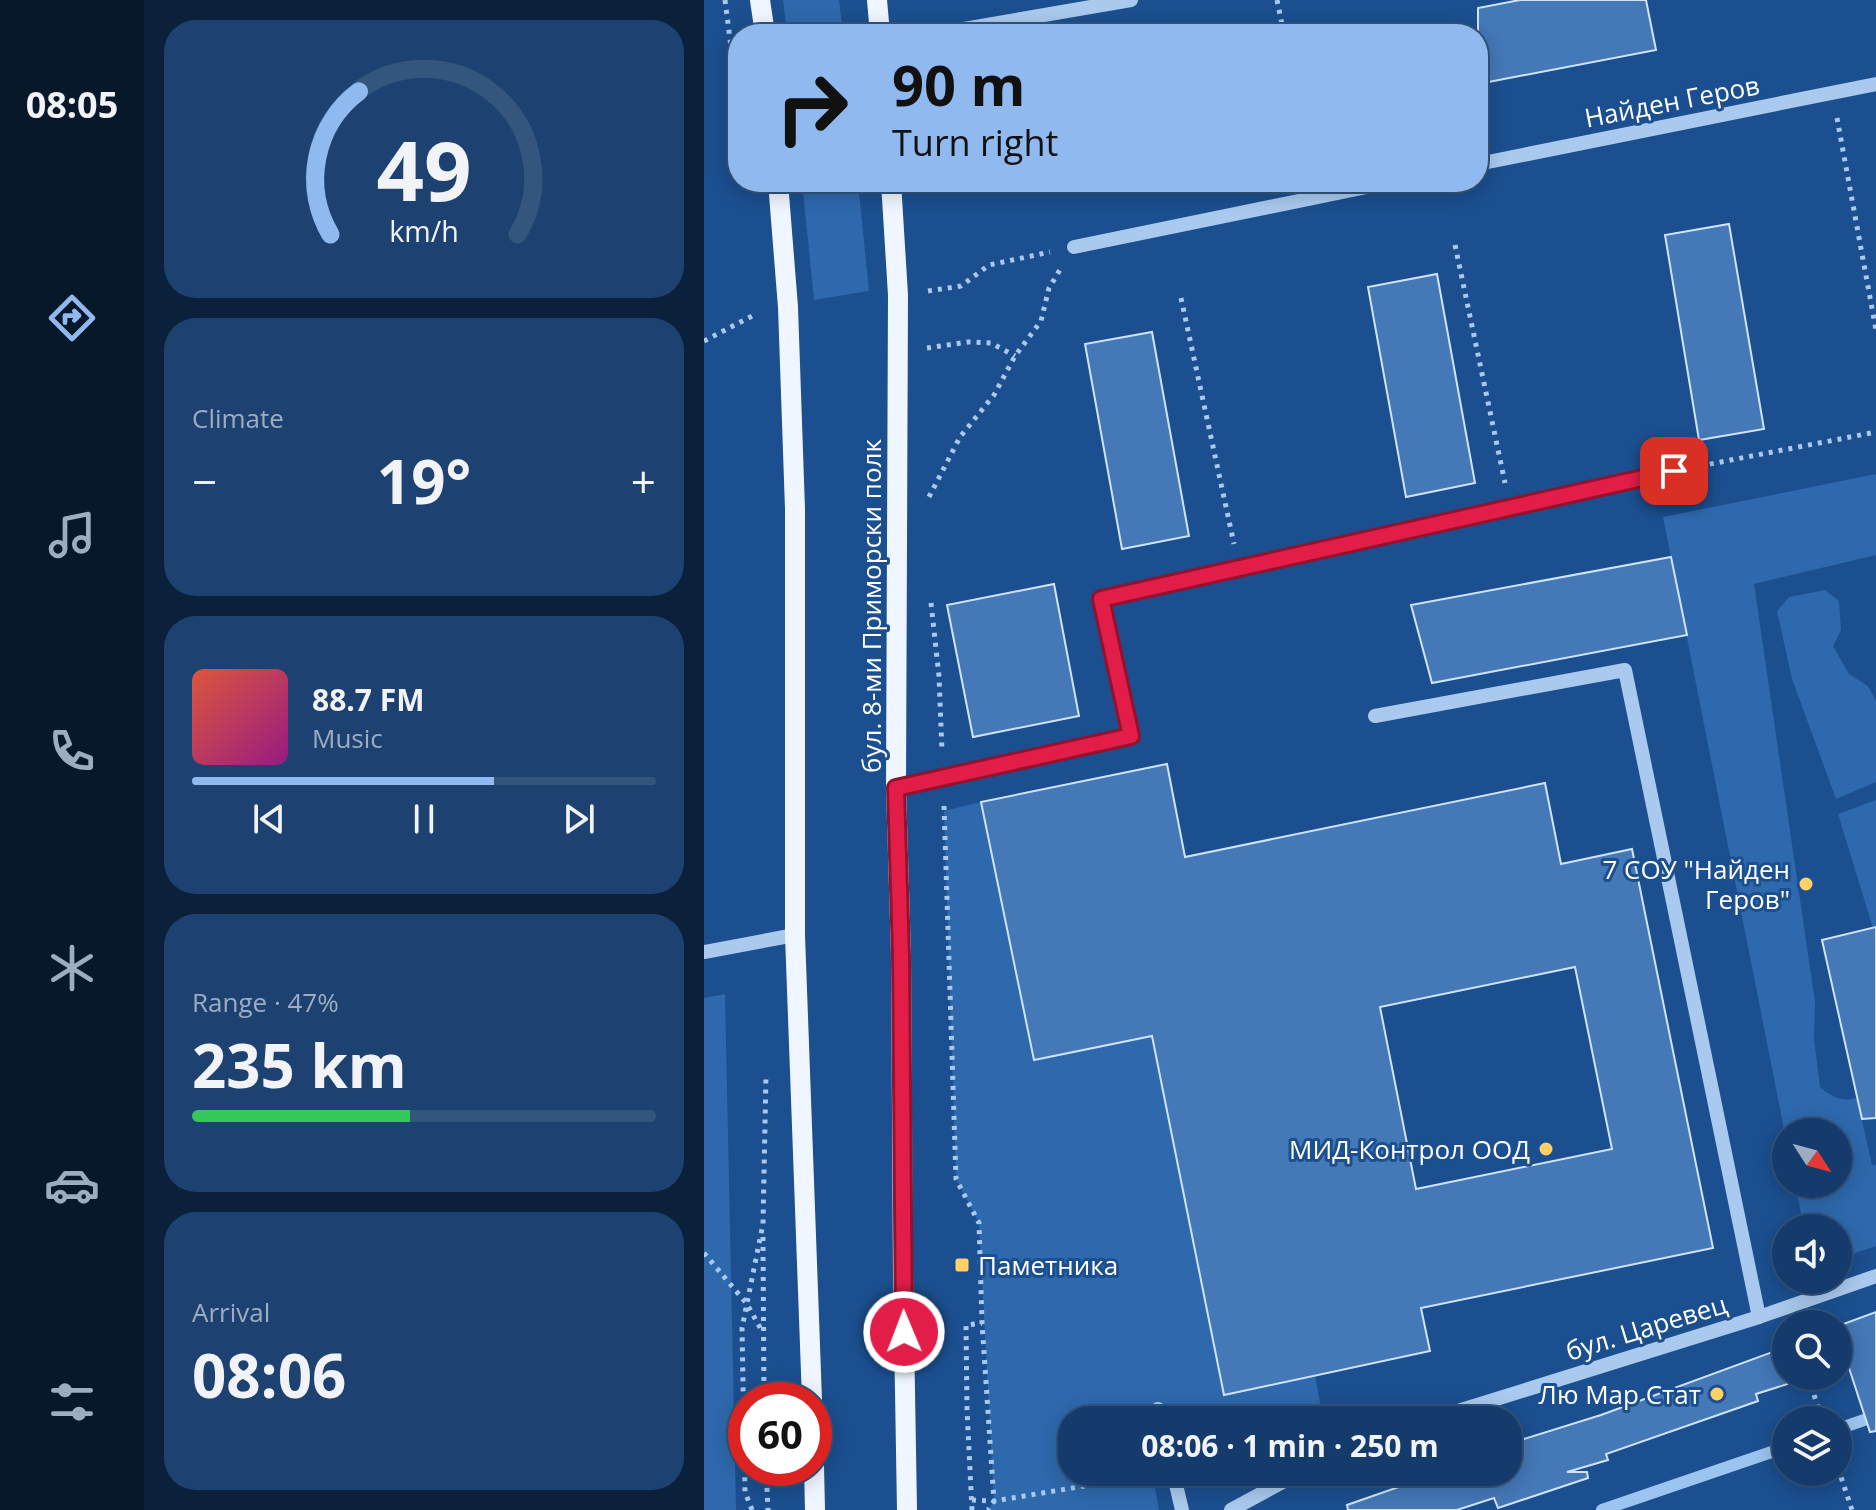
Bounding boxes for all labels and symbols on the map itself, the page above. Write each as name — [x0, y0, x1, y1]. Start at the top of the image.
street label: Найден Геров — [1581, 66, 1763, 136]
pin — [1640, 437, 1708, 505]
street label: бул. 8-ми Приморски полк — [853, 439, 889, 773]
place label: 7 СОУ "Найден Геров" — [1602, 851, 1790, 917]
marker: 7 СОУ "Найден Геров" — [1797, 875, 1815, 893]
north arrow — [1772, 1118, 1852, 1198]
place label: МИД-Контрол ООД — [1289, 1131, 1530, 1167]
marker: МИД-Контрол ООД — [1537, 1140, 1555, 1158]
place label: Паметника — [978, 1247, 1118, 1283]
marker: Паметника — [953, 1256, 971, 1274]
street label: бул. Царевец — [1561, 1285, 1731, 1369]
position arrow — [862, 1290, 946, 1374]
place label: Лю Мар Стат — [1539, 1376, 1701, 1412]
speed limit sign: 60 — [728, 1382, 832, 1486]
marker: Лю Мар Стат — [1708, 1385, 1726, 1403]

